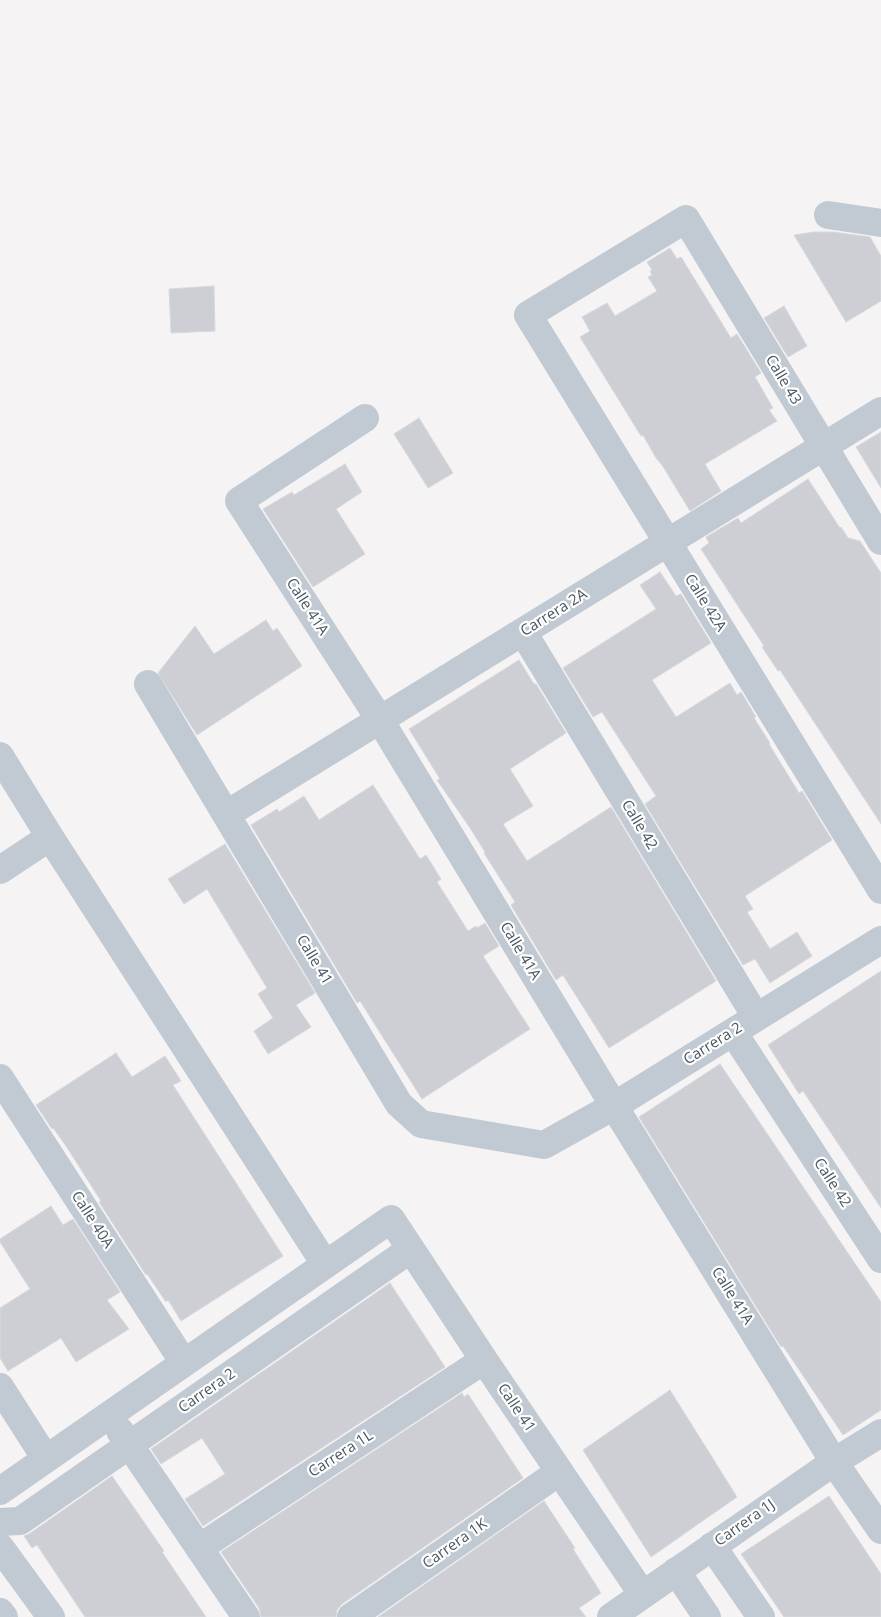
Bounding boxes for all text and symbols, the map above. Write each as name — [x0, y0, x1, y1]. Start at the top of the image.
street label: Calle 43 — [761, 352, 805, 408]
street label: Calle 42A — [680, 571, 730, 635]
street label: Calle 41A — [282, 575, 332, 639]
street label: Carrera 2A — [517, 586, 591, 640]
street label: Calle 42 — [617, 797, 661, 853]
street label: Calle 41A — [496, 919, 544, 983]
street label: Calle 41 — [292, 932, 336, 988]
street label: Carrera 2 — [680, 1019, 746, 1069]
street label: Calle 42 — [810, 1155, 854, 1211]
street label: Calle 40A — [67, 1188, 117, 1252]
street label: Calle 41A — [707, 1264, 757, 1328]
street label: Carrera 2 — [175, 1365, 239, 1417]
street label: Calle 41 — [493, 1380, 539, 1436]
street label: Carrera 1L — [305, 1427, 377, 1481]
street label: Carrera 1J — [711, 1496, 779, 1550]
street label: Carrera 1K — [419, 1515, 491, 1573]

